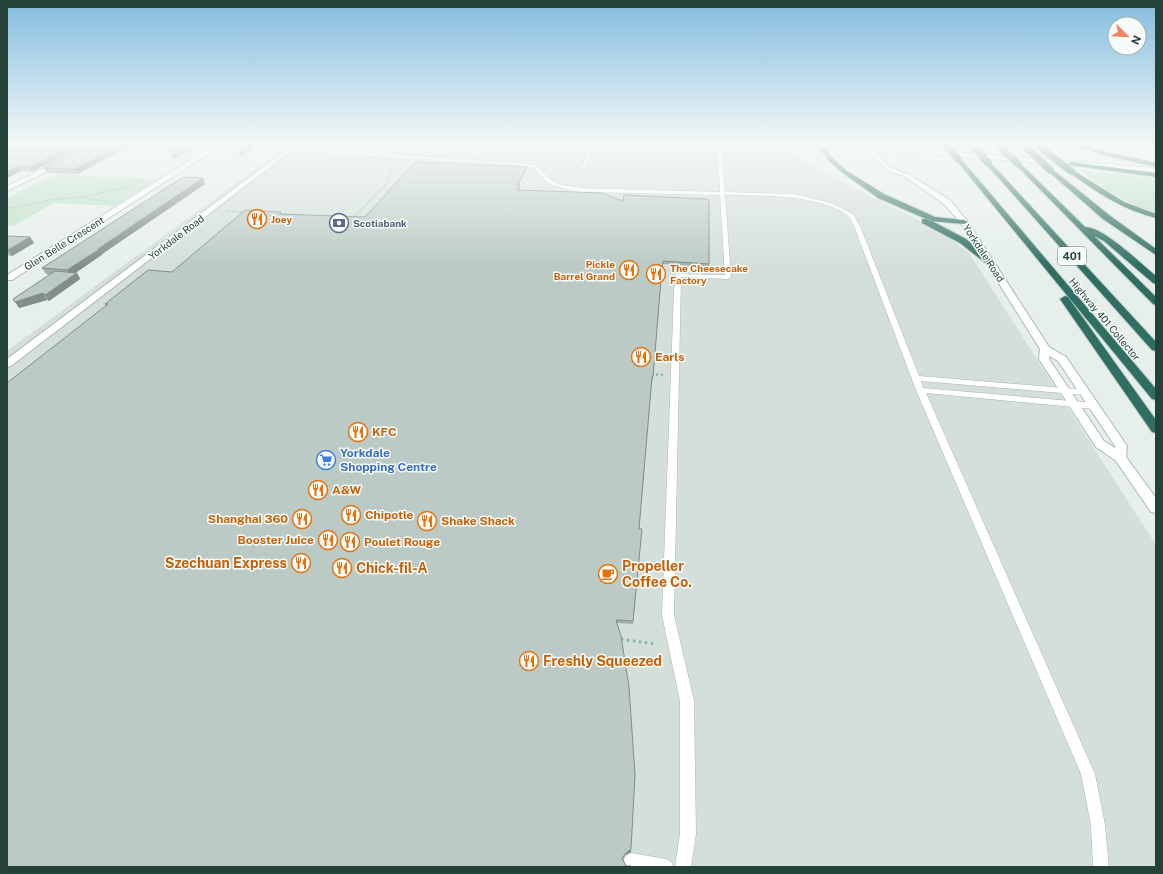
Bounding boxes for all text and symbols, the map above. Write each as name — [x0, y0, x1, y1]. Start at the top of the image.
north arrow — [1107, 16, 1147, 56]
text: N — [1129, 34, 1143, 46]
restaurant icon: Joey — [246, 208, 268, 230]
street label: Yorkdale Road — [146, 212, 206, 262]
bank icon: Scotiabank — [328, 212, 350, 234]
street label: Glen Belle Crescent — [22, 213, 106, 272]
place label: Joey — [271, 213, 292, 225]
place label: Scotiabank — [353, 217, 407, 229]
street label: Yorkdale Road — [961, 222, 1007, 284]
road number: 401 — [1058, 247, 1086, 265]
place label: Pickle Barrel Grand — [554, 258, 615, 282]
restaurant icon: Pickle Barrel Grand — [618, 259, 640, 281]
place label: The Cheesecake Factory — [670, 262, 748, 286]
restaurant icon: The Cheesecake Factory — [645, 263, 667, 285]
street label: Highway 401 Collector — [1067, 275, 1143, 363]
restaurant icon: Earls — [630, 346, 652, 368]
place label: Earls — [655, 350, 684, 364]
restaurant icon: KFC — [347, 421, 369, 443]
place label: KFC — [372, 425, 397, 439]
place label: Yorkdale Shopping Centre — [340, 446, 437, 474]
supermarket icon: Yorkdale Shopping Centre — [315, 449, 337, 471]
restaurant icon: A&W — [307, 479, 329, 501]
place label: A&W — [332, 483, 361, 497]
restaurant icon: Chipotle — [340, 504, 362, 526]
restaurant icon: Shanghai 360 — [291, 508, 313, 530]
place label: Chipotle — [365, 508, 414, 522]
restaurant icon: Shake Shack — [416, 510, 438, 532]
place label: Shanghai 360 — [208, 512, 288, 526]
place label: Shake Shack — [441, 514, 515, 528]
restaurant icon: Booster Juice — [317, 529, 339, 551]
restaurant icon: Poulet Rouge — [339, 531, 361, 553]
place label: Booster Juice — [238, 533, 314, 547]
place label: Poulet Rouge — [364, 535, 440, 549]
restaurant icon: Szechuan Express — [290, 552, 312, 574]
place label: Szechuan Express — [165, 555, 287, 571]
restaurant icon: Chick-fil-A — [331, 557, 353, 579]
place label: Propeller Coffee Co. — [622, 558, 692, 590]
place label: Chick-fil-A — [356, 560, 428, 576]
cafe icon: Propeller Coffee Co. — [597, 563, 619, 585]
restaurant icon: Freshly Squeezed — [518, 650, 540, 672]
place label: Freshly Squeezed — [543, 653, 662, 669]

